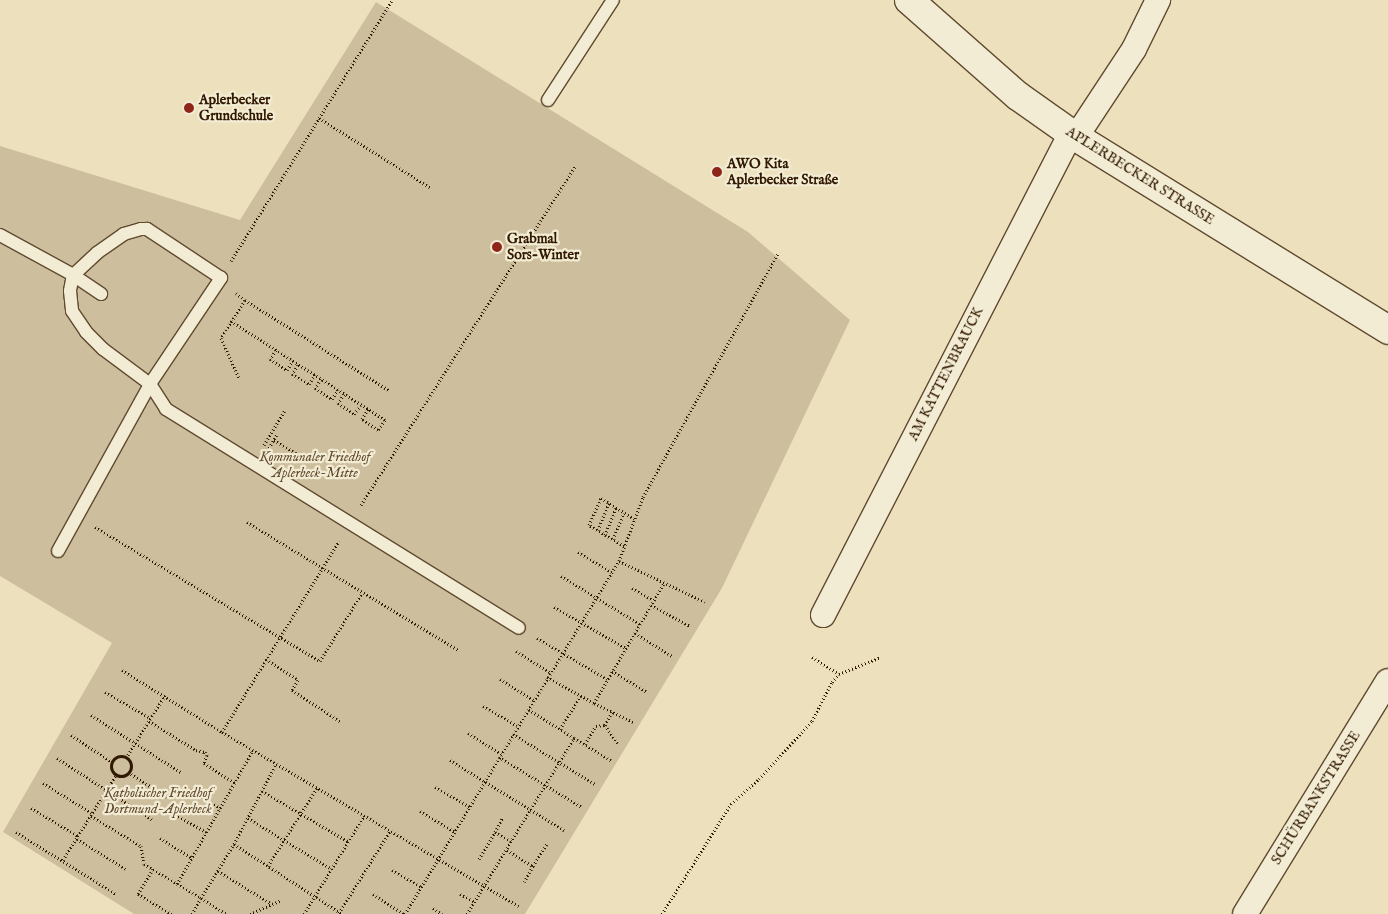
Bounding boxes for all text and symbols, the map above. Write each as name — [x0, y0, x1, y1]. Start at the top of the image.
place label: Aplerbecker Grundschule — [199, 92, 273, 124]
marker: Aplerbecker Grundschule — [183, 102, 195, 114]
street label: APLERBECKER STRASSE — [1063, 123, 1217, 229]
place label: AWO Kita Aplerbecker Straße — [727, 156, 838, 188]
marker: AWO Kita Aplerbecker Straße — [711, 166, 723, 178]
place label: Grabmal Sors-Winter — [507, 231, 579, 264]
marker: Grabmal Sors-Winter — [491, 241, 503, 253]
street label: AM KATTENBRAUCK — [905, 304, 987, 444]
park label: Kommunaler Friedhof Aplerbeck-Mitte — [259, 449, 371, 482]
street label: SCHÜRBANKSTRASSE — [1268, 728, 1364, 868]
park label: Katholischer Friedhof Dortmund-Aplerbeck — [104, 785, 212, 818]

